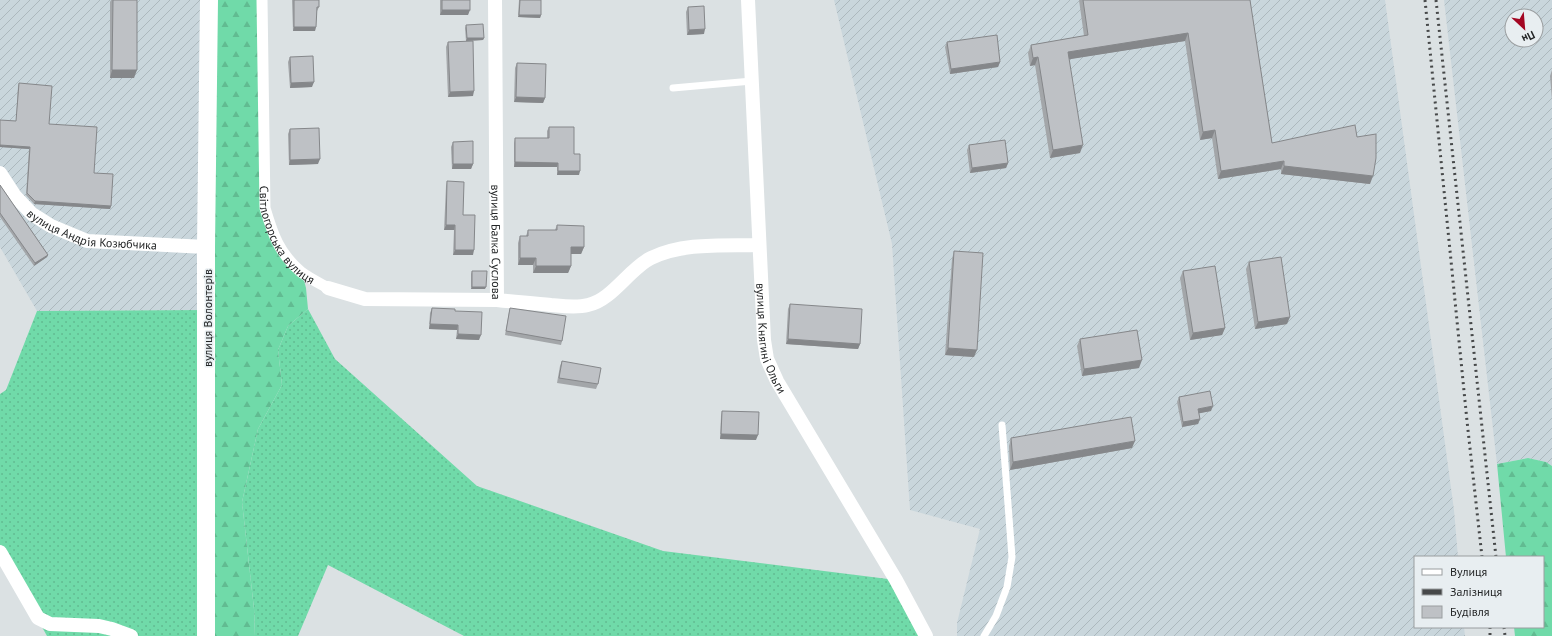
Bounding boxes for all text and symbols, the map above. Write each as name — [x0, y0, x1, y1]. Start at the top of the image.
north arrow — [1504, 8, 1544, 48]
text: Пн — [1519, 28, 1537, 46]
street label: вулиця Балка Суслова — [489, 184, 504, 300]
street label: Світлогорська вулиця — [257, 186, 318, 287]
street label: вулиця Андрія Козюбчика — [24, 206, 157, 252]
street label: вулиця Волонтерів — [200, 269, 215, 367]
street label: вулиця Княгині Ольги — [754, 283, 790, 396]
legend — [1414, 556, 1544, 628]
text: Вулиця — [1450, 564, 1487, 579]
text: Залізниця — [1450, 584, 1502, 599]
text: Будівля — [1450, 604, 1489, 619]

